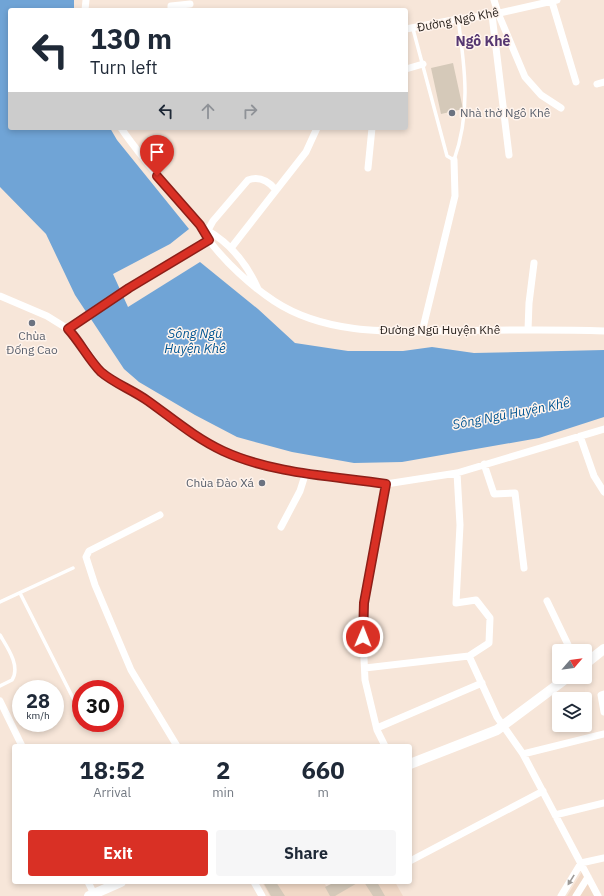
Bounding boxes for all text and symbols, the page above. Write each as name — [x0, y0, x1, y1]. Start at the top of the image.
street label: Đường Ngô Khê — [416, 4, 500, 35]
text: 130 m — [90, 20, 172, 57]
icon: left — [24, 24, 76, 76]
district label: Ngô Khê — [456, 32, 511, 50]
text: Turn left — [90, 56, 158, 79]
icon: left — [155, 100, 177, 122]
icon: ahead — [197, 100, 219, 122]
icon: right — [239, 100, 261, 122]
place label: Nhà thờ Ngô Khê — [460, 105, 551, 120]
marker: Nhà thờ Ngô Khê — [447, 108, 457, 118]
pin — [140, 135, 174, 176]
icon: arrive — [146, 141, 168, 163]
marker: Chùa Đống Cao — [27, 318, 37, 328]
street label: Đường Ngũ Huyện Khê — [380, 322, 501, 337]
water label: Sông Ngũ Huyện Khê — [164, 325, 226, 357]
place label: Chùa Đống Cao — [6, 328, 58, 357]
water label: Sông Ngũ Huyện Khê — [451, 394, 571, 433]
place label: Chùa Đào Xá — [186, 475, 255, 490]
marker: Chùa Đào Xá — [257, 478, 267, 488]
position arrow — [342, 616, 384, 658]
north arrow — [552, 644, 592, 684]
map controls — [552, 644, 592, 732]
speed limit sign: 30 — [72, 680, 124, 732]
text: 28 — [26, 687, 50, 714]
button: layers — [552, 692, 592, 732]
text: km/h — [26, 709, 50, 722]
text: 18:52 — [79, 754, 145, 786]
text: 2 — [216, 754, 230, 786]
text: 660 — [301, 754, 345, 786]
text: Arrival — [93, 784, 131, 801]
text: min — [212, 784, 234, 801]
text: m — [317, 784, 329, 801]
button: Exit — [28, 830, 208, 876]
button: Share — [216, 830, 396, 876]
one-way arrow — [567, 875, 575, 885]

